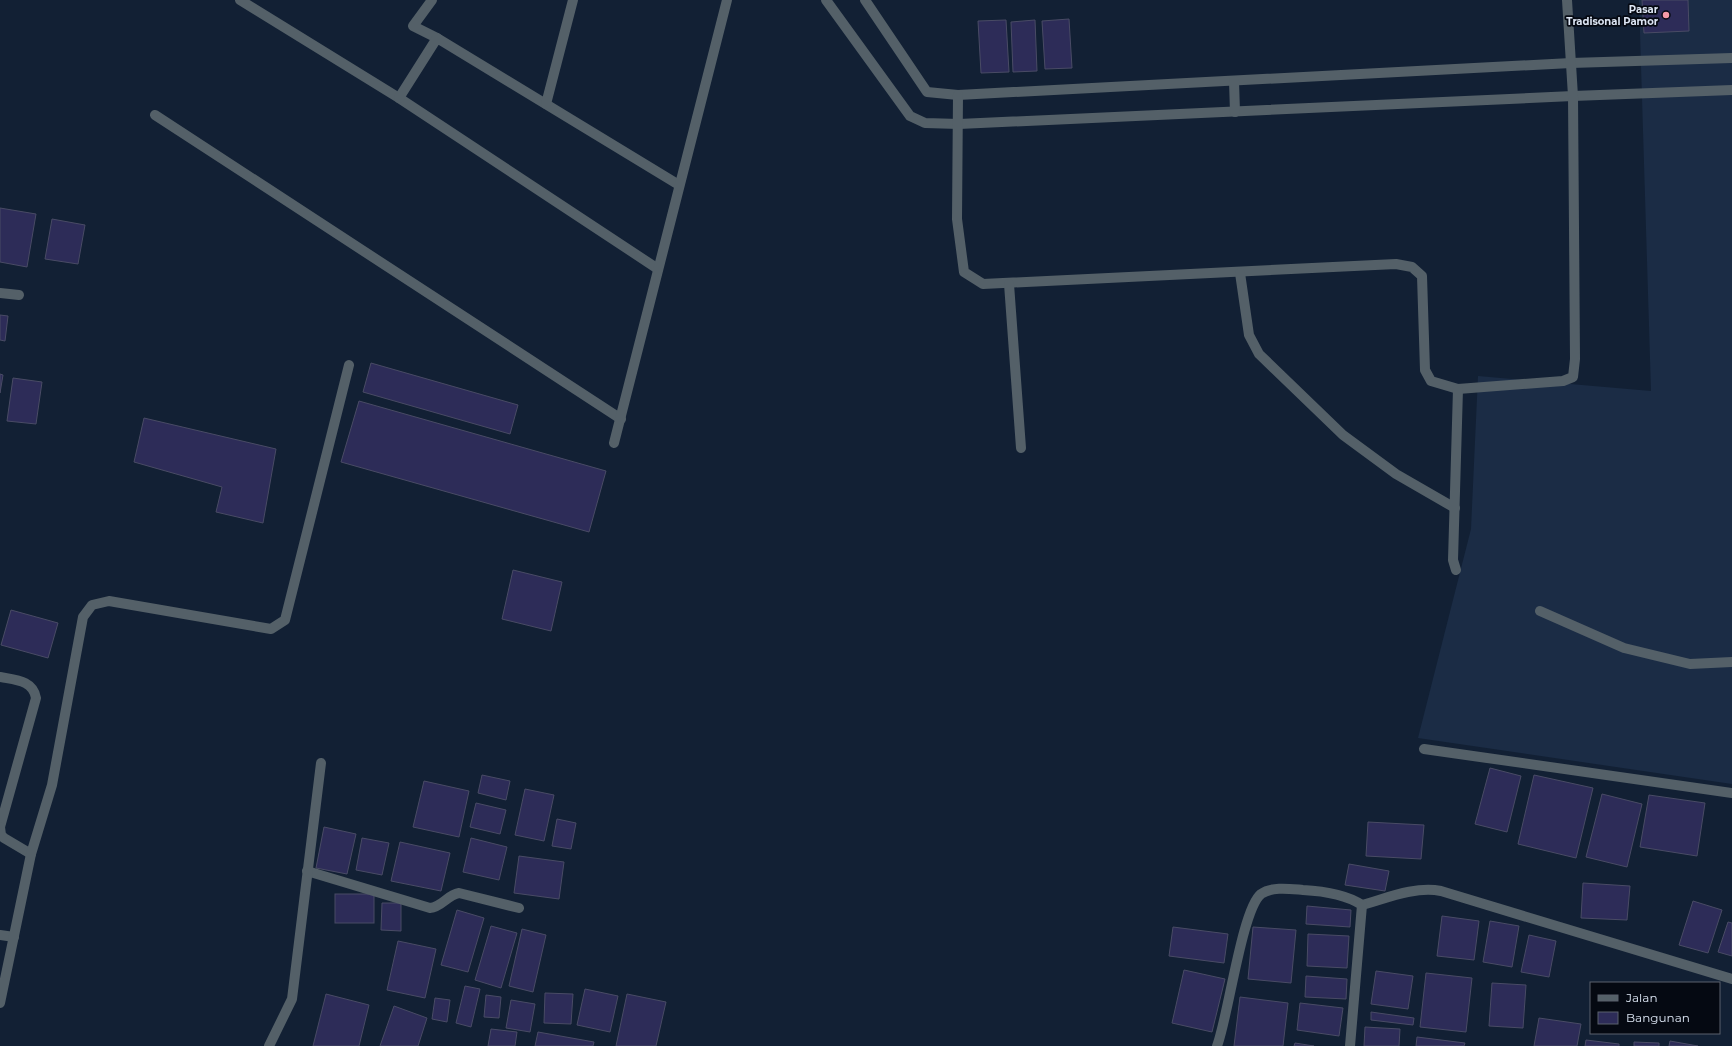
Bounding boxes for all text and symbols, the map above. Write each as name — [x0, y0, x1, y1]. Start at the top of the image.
place label: Pasar Tradisonal Pamor — [1566, 3, 1659, 28]
marker: Pasar Tradisonal Pamor — [1661, 10, 1671, 20]
legend — [1590, 982, 1720, 1034]
text: Jalan — [1625, 990, 1658, 1005]
text: Bangunan — [1626, 1010, 1690, 1025]

